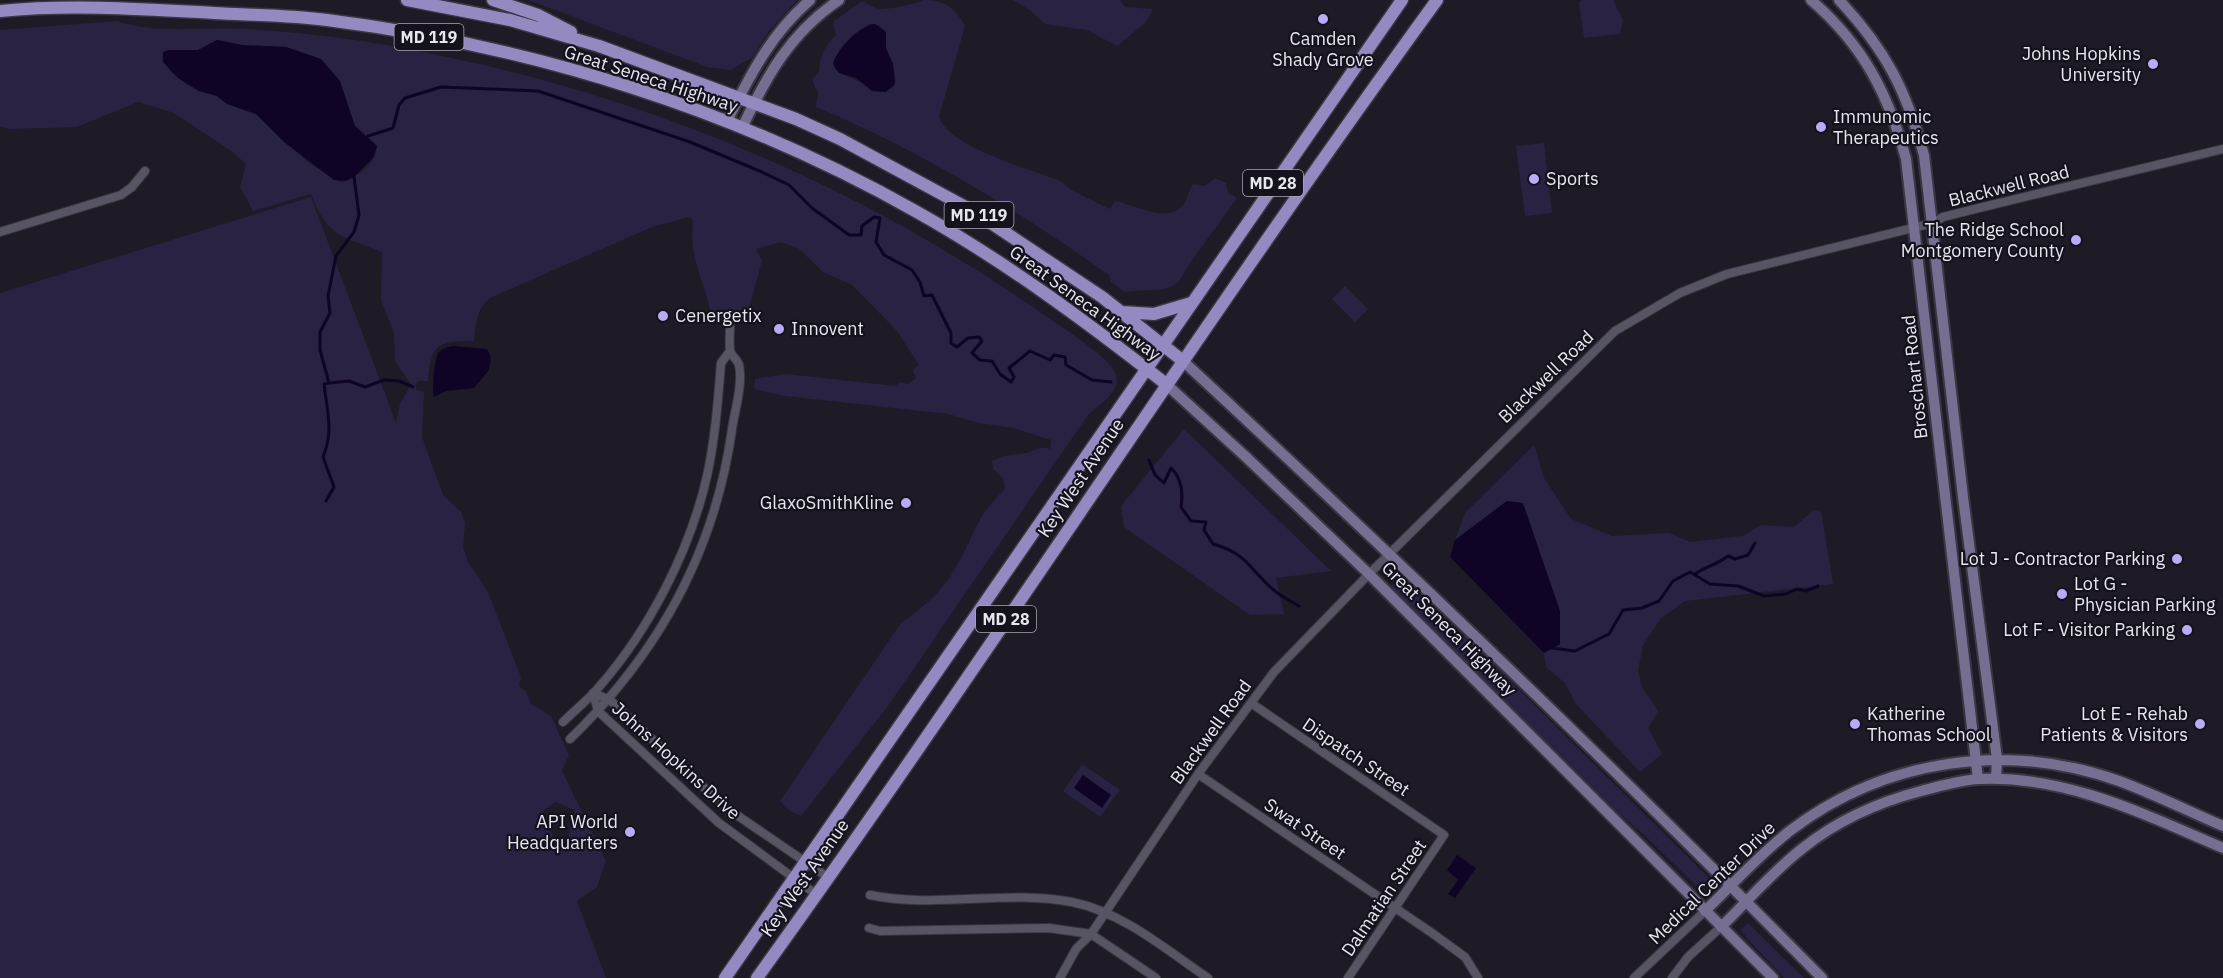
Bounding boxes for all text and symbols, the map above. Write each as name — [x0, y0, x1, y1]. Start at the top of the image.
marker: Camden Shady Grove — [1316, 12, 1330, 26]
road number: MD 119 — [394, 24, 464, 50]
place label: Camden Shady Grove — [1272, 27, 1374, 71]
street label: Great Seneca Highway — [561, 40, 741, 118]
place label: Johns Hopkins University — [2022, 42, 2141, 86]
marker: Johns Hopkins University — [2146, 57, 2160, 71]
place label: Immunomic Therapeutics — [1833, 105, 1939, 149]
marker: Immunomic Therapeutics — [1814, 120, 1828, 134]
street label: Blackwell Road — [1946, 159, 2072, 212]
place label: Sports — [1546, 167, 1599, 190]
road number: MD 28 — [1243, 170, 1303, 196]
marker: Sports — [1527, 172, 1541, 186]
road number: MD 119 — [944, 202, 1014, 228]
place label: The Ridge School Montgomery County — [1901, 218, 2064, 262]
marker: The Ridge School Montgomery County — [2069, 233, 2083, 247]
street label: Great Seneca Highway — [1005, 240, 1165, 365]
place label: Cenergetix — [675, 304, 762, 327]
marker: Cenergetix — [656, 309, 670, 323]
street label: Broschart Road — [1897, 314, 1932, 440]
place label: Innovent — [791, 317, 864, 340]
marker: Innovent — [772, 322, 786, 336]
street label: Blackwell Road — [1493, 325, 1598, 428]
street label: Key West Avenue — [1032, 414, 1129, 542]
place label: GlaxoSmithKline — [760, 491, 894, 514]
marker: GlaxoSmithKline — [899, 496, 913, 510]
place label: Lot J - Contractor Parking — [1960, 547, 2165, 570]
marker: Lot J - Contractor Parking — [2170, 552, 2184, 566]
street label: Great Seneca Highway — [1377, 556, 1522, 701]
place label: Lot G - Physician Parking — [2074, 572, 2216, 616]
marker: Lot G - Physician Parking — [2055, 587, 2069, 601]
road number: MD 28 — [976, 606, 1036, 632]
place label: Lot F - Visitor Parking — [2003, 618, 2175, 641]
marker: Lot F - Visitor Parking — [2180, 623, 2194, 637]
street label: Blackwell Road — [1165, 675, 1256, 789]
street label: Johns Hopkins Drive — [607, 697, 745, 824]
place label: Katherine Thomas School — [1867, 702, 1991, 746]
place label: Lot E - Rehab Patients & Visitors — [2040, 702, 2188, 746]
street label: Dispatch Street — [1298, 712, 1414, 801]
marker: Katherine Thomas School — [1848, 717, 1862, 731]
marker: Lot E - Rehab Patients & Visitors — [2193, 717, 2207, 731]
street label: Swat Street — [1260, 793, 1351, 864]
place label: API World Headquarters — [507, 810, 618, 854]
street label: Key West Avenue — [755, 814, 854, 941]
street label: Medical Center Drive — [1643, 816, 1780, 949]
marker: API World Headquarters — [623, 825, 637, 839]
street label: Dalmatian Street — [1336, 835, 1431, 961]

